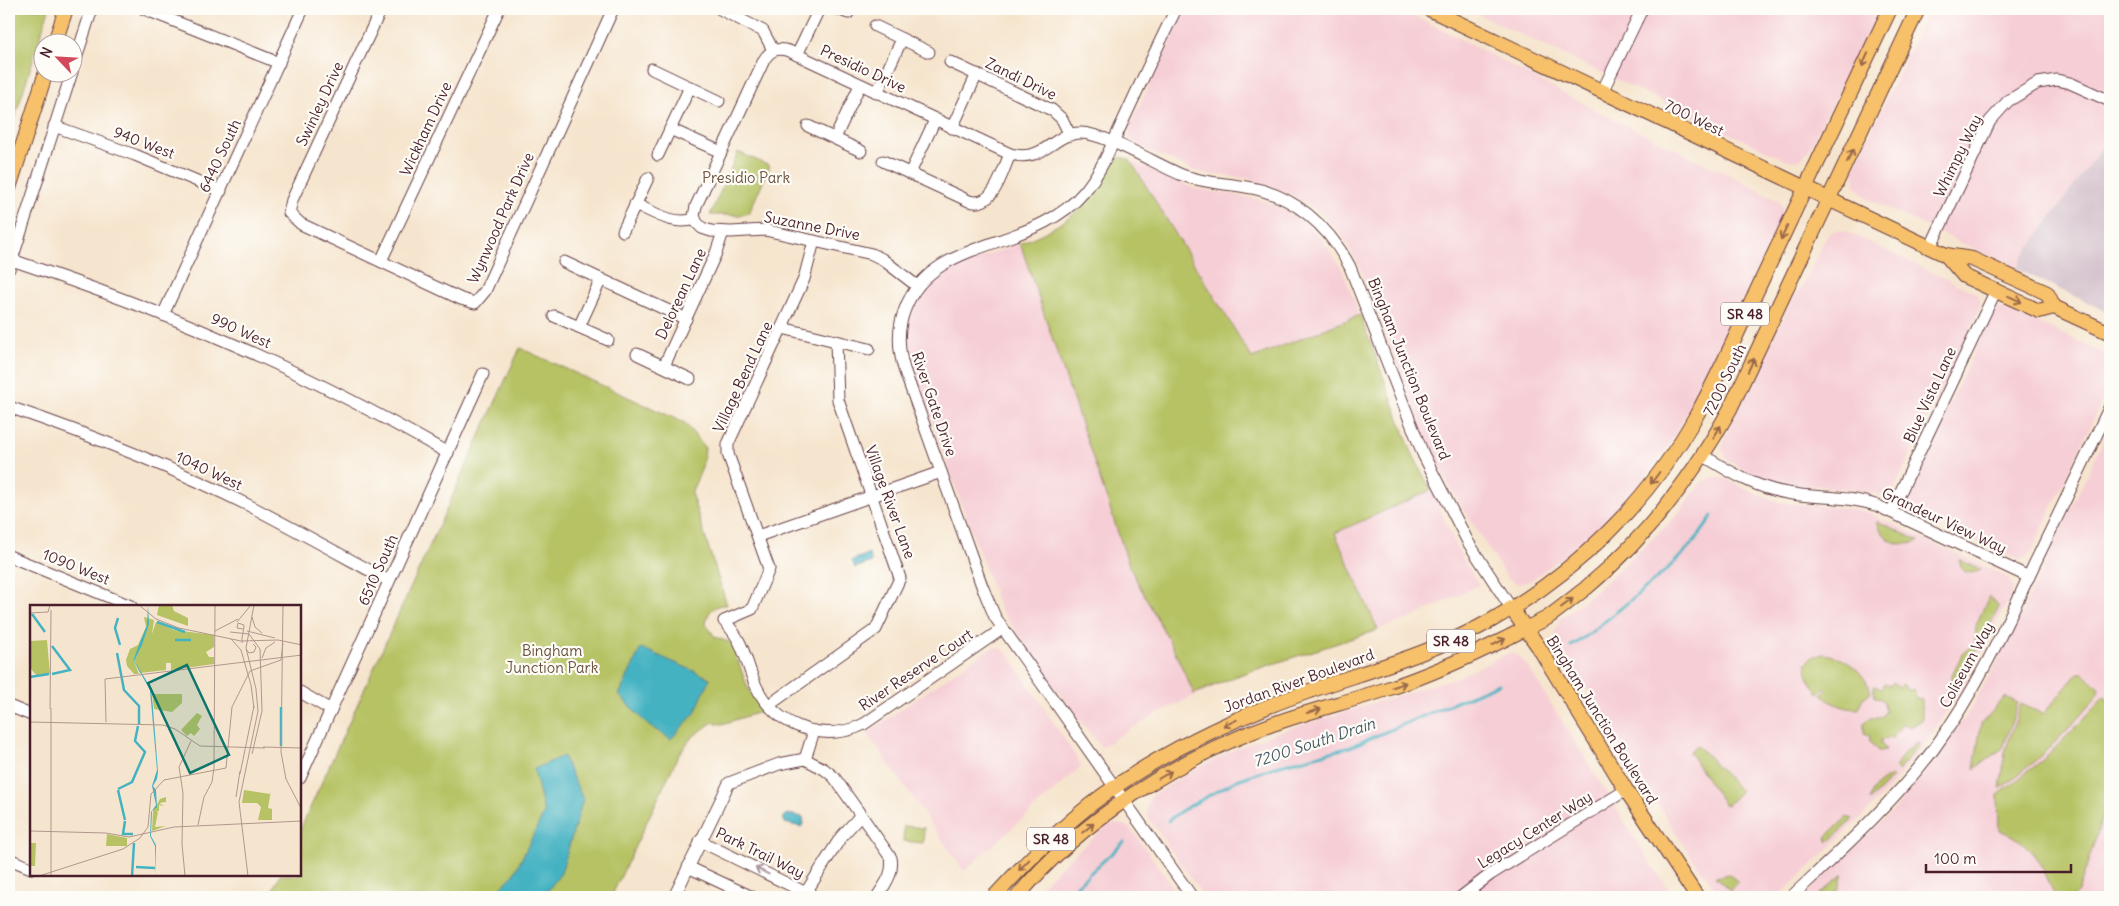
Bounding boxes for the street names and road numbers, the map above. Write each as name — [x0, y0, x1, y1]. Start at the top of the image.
street label: Presidio Drive — [817, 40, 909, 97]
street label: Zandi Drive — [983, 53, 1060, 104]
street label: Swinley Drive — [292, 59, 347, 149]
street label: Wickham Drive — [395, 79, 456, 179]
street label: 700 West — [1661, 95, 1727, 140]
street label: Whimpy Way — [1929, 111, 1986, 200]
street label: 6440 South — [194, 116, 245, 195]
street label: 940 West — [111, 122, 177, 163]
street label: Wynwood Park Drive — [463, 149, 538, 286]
street label: Suzanne Drive — [763, 207, 862, 244]
street label: Delorean Lane — [651, 245, 710, 342]
street label: Bingham Junction Boulevard — [1364, 275, 1455, 463]
road number: SR 48 — [1721, 302, 1769, 326]
street label: 990 West — [208, 309, 274, 352]
street label: Village Bend Lane — [709, 318, 777, 435]
street label: 7200 South — [1699, 340, 1750, 419]
street label: Blue Vista Lane — [1899, 344, 1960, 446]
street label: River Gate Drive — [908, 349, 961, 459]
street label: Village River Lane — [861, 443, 920, 561]
street label: 1040 West — [173, 447, 245, 494]
street label: Grandeur View Way — [1879, 483, 2010, 558]
street label: 6510 South — [353, 531, 402, 608]
street label: 1090 West — [40, 544, 113, 589]
street label: Coliseum Way — [1935, 618, 1998, 711]
street label: River Reserve Court — [855, 624, 976, 715]
road number: SR 48 — [1427, 630, 1475, 652]
street label: Bingham Junction Boulevard — [1543, 632, 1662, 808]
street label: Jordan River Boulevard — [1221, 644, 1377, 717]
street label: Legacy Center Way — [1474, 787, 1595, 872]
street label: Park Trail Way — [713, 823, 808, 882]
road number: SR 48 — [1027, 828, 1075, 851]

